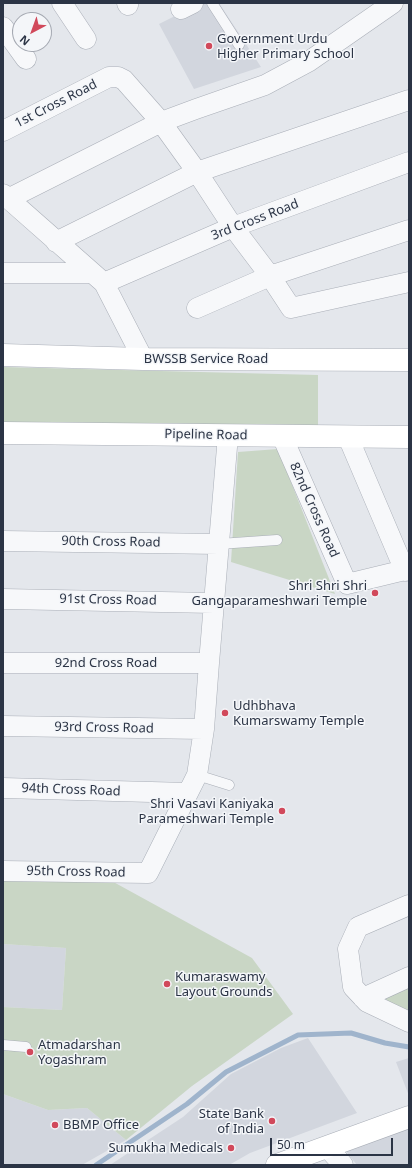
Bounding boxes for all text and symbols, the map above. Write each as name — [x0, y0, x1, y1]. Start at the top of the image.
north arrow — [12, 12, 52, 52]
place label: Government Urdu Higher Primary School — [217, 31, 354, 62]
text: N — [16, 32, 33, 49]
marker: Government Urdu Higher Primary School — [204, 41, 214, 51]
street label: 1st Cross Road — [12, 77, 100, 131]
street label: 3rd Cross Road — [209, 196, 301, 244]
street label: BWSSB Service Road — [144, 351, 268, 367]
street label: Pipeline Road — [164, 426, 248, 444]
street label: 82nd Cross Road — [286, 460, 342, 560]
street label: 90th Cross Road — [61, 533, 161, 551]
place label: Shri Shri Shri Gangaparameshwari Temple — [191, 578, 367, 609]
marker: Shri Shri Shri Gangaparameshwari Temple — [370, 588, 380, 598]
street label: 91st Cross Road — [59, 591, 157, 609]
street label: 92nd Cross Road — [55, 655, 157, 671]
place label: Udhbhava Kumarswamy Temple — [233, 698, 364, 729]
marker: Udhbhava Kumarswamy Temple — [220, 708, 230, 718]
street label: 93rd Cross Road — [54, 719, 154, 737]
street label: 94th Cross Road — [21, 780, 121, 800]
place label: Shri Vasavi Kaniyaka Parameshwari Temple — [139, 796, 274, 827]
marker: Shri Vasavi Kaniyaka Parameshwari Temple — [277, 806, 287, 816]
street label: 95th Cross Road — [26, 863, 126, 881]
place label: Kumaraswamy Layout Grounds — [175, 969, 272, 1000]
marker: Kumaraswamy Layout Grounds — [162, 979, 172, 989]
place label: Atmadarshan Yogashram — [38, 1037, 121, 1068]
marker: Atmadarshan Yogashram — [25, 1047, 35, 1057]
place label: State Bank of India — [199, 1106, 264, 1137]
marker: State Bank of India — [267, 1116, 277, 1126]
place label: BBMP Office — [63, 1117, 139, 1133]
marker: BBMP Office — [50, 1120, 60, 1130]
scale bar — [272, 1130, 395, 1156]
text: 50 m — [277, 1136, 305, 1153]
place label: Sumukha Medicals — [108, 1140, 223, 1156]
marker: Sumukha Medicals — [226, 1143, 236, 1153]

